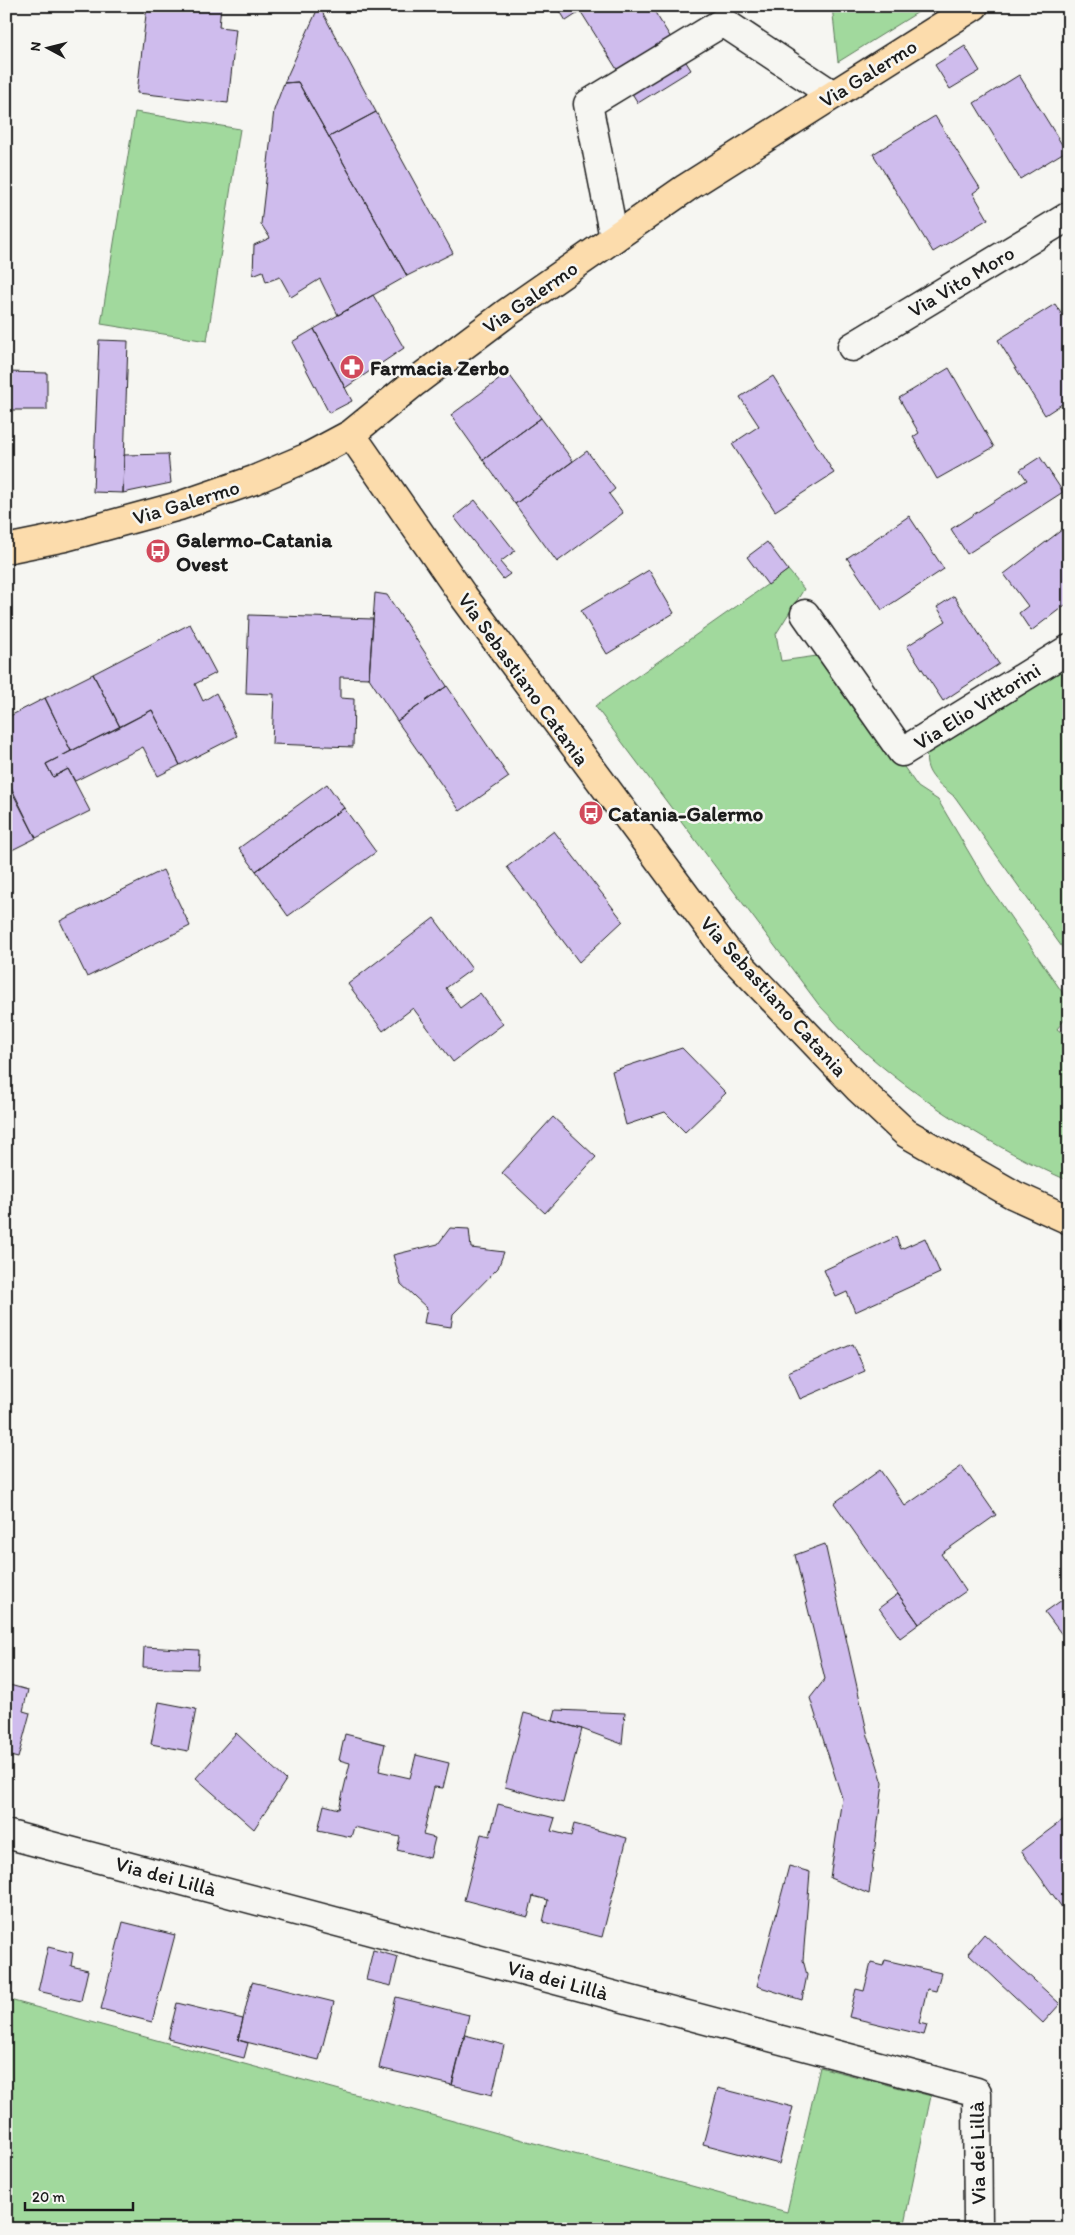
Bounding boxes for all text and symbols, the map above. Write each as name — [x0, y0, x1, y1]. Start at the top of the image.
north arrow — [22, 22, 72, 72]
street label: Via Galermo — [815, 33, 921, 113]
text: N — [27, 41, 45, 52]
street label: Via Vito Moro — [903, 240, 1019, 322]
street label: Via Galermo — [478, 255, 582, 339]
pharmacy icon: Farmacia Zerbo — [339, 354, 365, 380]
place label: Farmacia Zerbo — [370, 355, 510, 380]
street label: Via Galermo — [130, 474, 242, 530]
place label: Galermo-Catania Ovest — [176, 527, 333, 576]
bus stop icon: Galermo-Catania Ovest — [145, 538, 171, 564]
street label: Via Sebastiano Catania — [453, 588, 595, 770]
street label: Via Elio Vittorini — [909, 657, 1045, 755]
bus stop icon: Catania-Galermo — [578, 800, 604, 826]
place label: Catania-Galermo — [608, 801, 764, 826]
street label: Via Sebastiano Catania — [695, 911, 853, 1081]
street label: Via dei Lillà — [113, 1851, 219, 1901]
street label: Via dei Lillà — [505, 1955, 611, 2005]
street label: Via dei Lillà — [964, 2101, 990, 2205]
scale bar — [25, 2180, 132, 2212]
text: 20 m — [32, 2188, 66, 2206]

